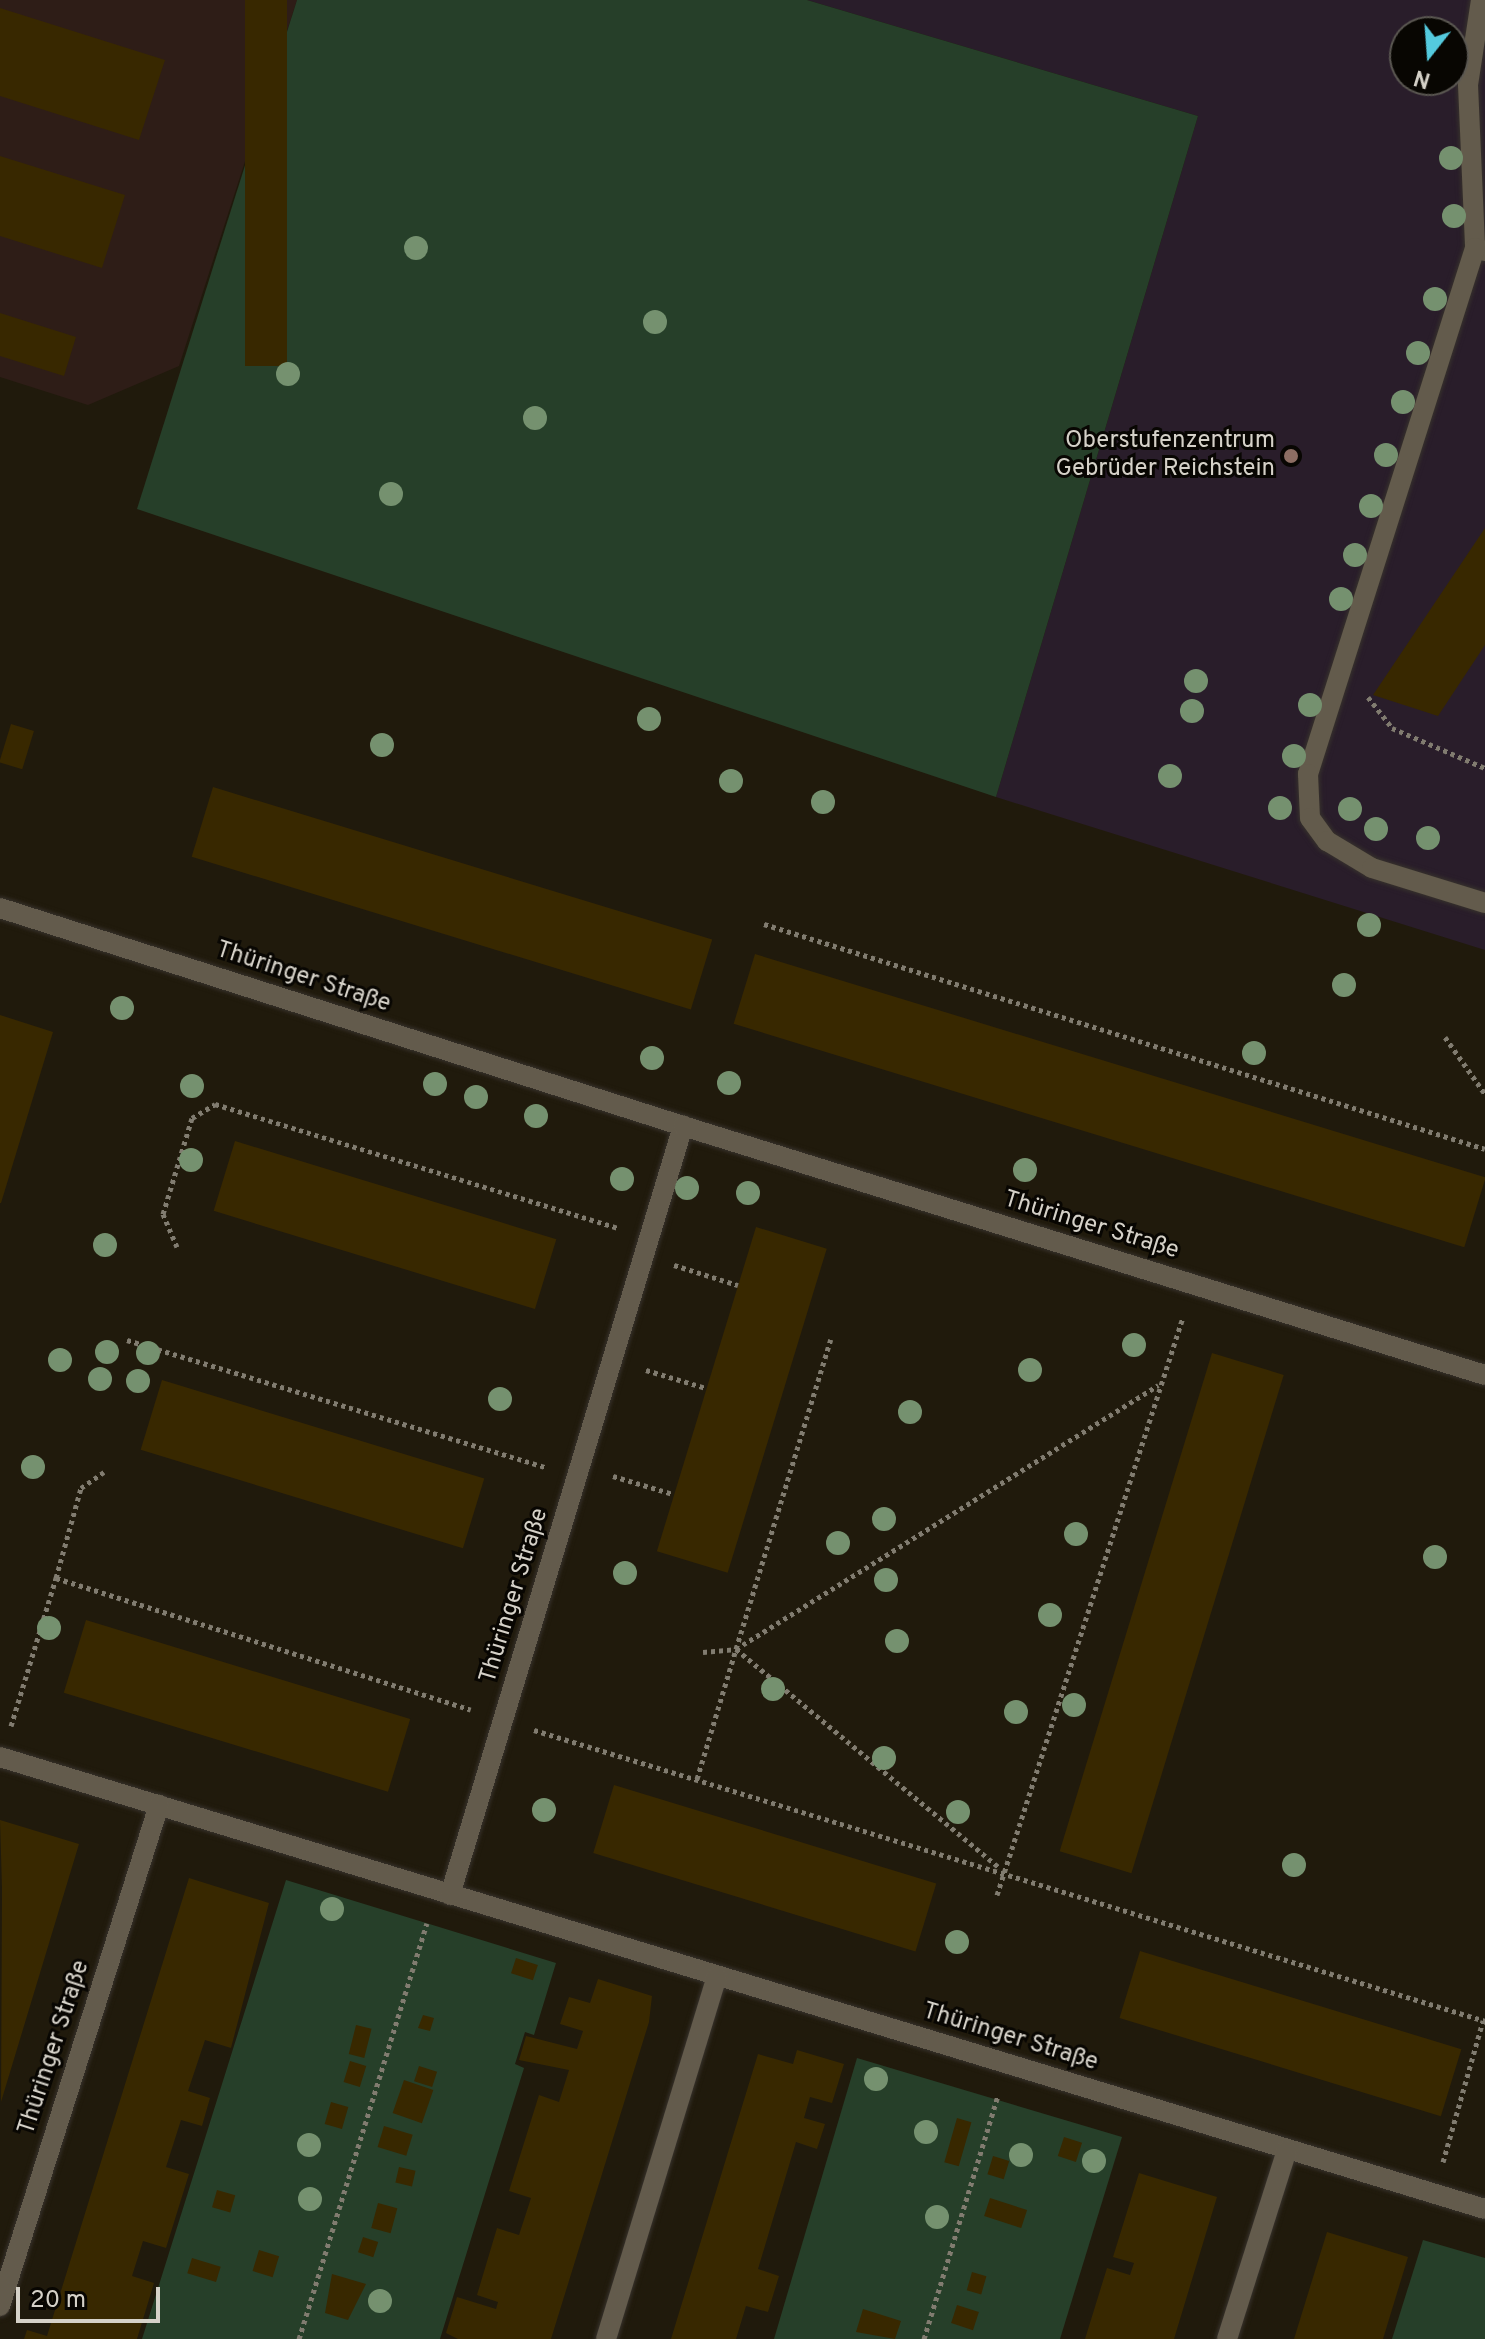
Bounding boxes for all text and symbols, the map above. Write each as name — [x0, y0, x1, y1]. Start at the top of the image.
north arrow — [1389, 16, 1469, 96]
text: N — [1411, 62, 1434, 93]
place label: Oberstufenzentrum Gebrüder Reichstein — [1055, 428, 1275, 484]
marker: Oberstufenzentrum Gebrüder Reichstein — [1282, 447, 1300, 465]
street label: Thüringer Straße — [212, 936, 394, 1020]
street label: Thüringer Straße — [1000, 1186, 1182, 1266]
street label: Thüringer Straße — [475, 1505, 555, 1687]
street label: Thüringer Straße — [13, 1957, 97, 2139]
street label: Thüringer Straße — [919, 1998, 1101, 2078]
scale bar — [20, 2271, 164, 2321]
text: 20 m — [30, 2286, 86, 2316]

